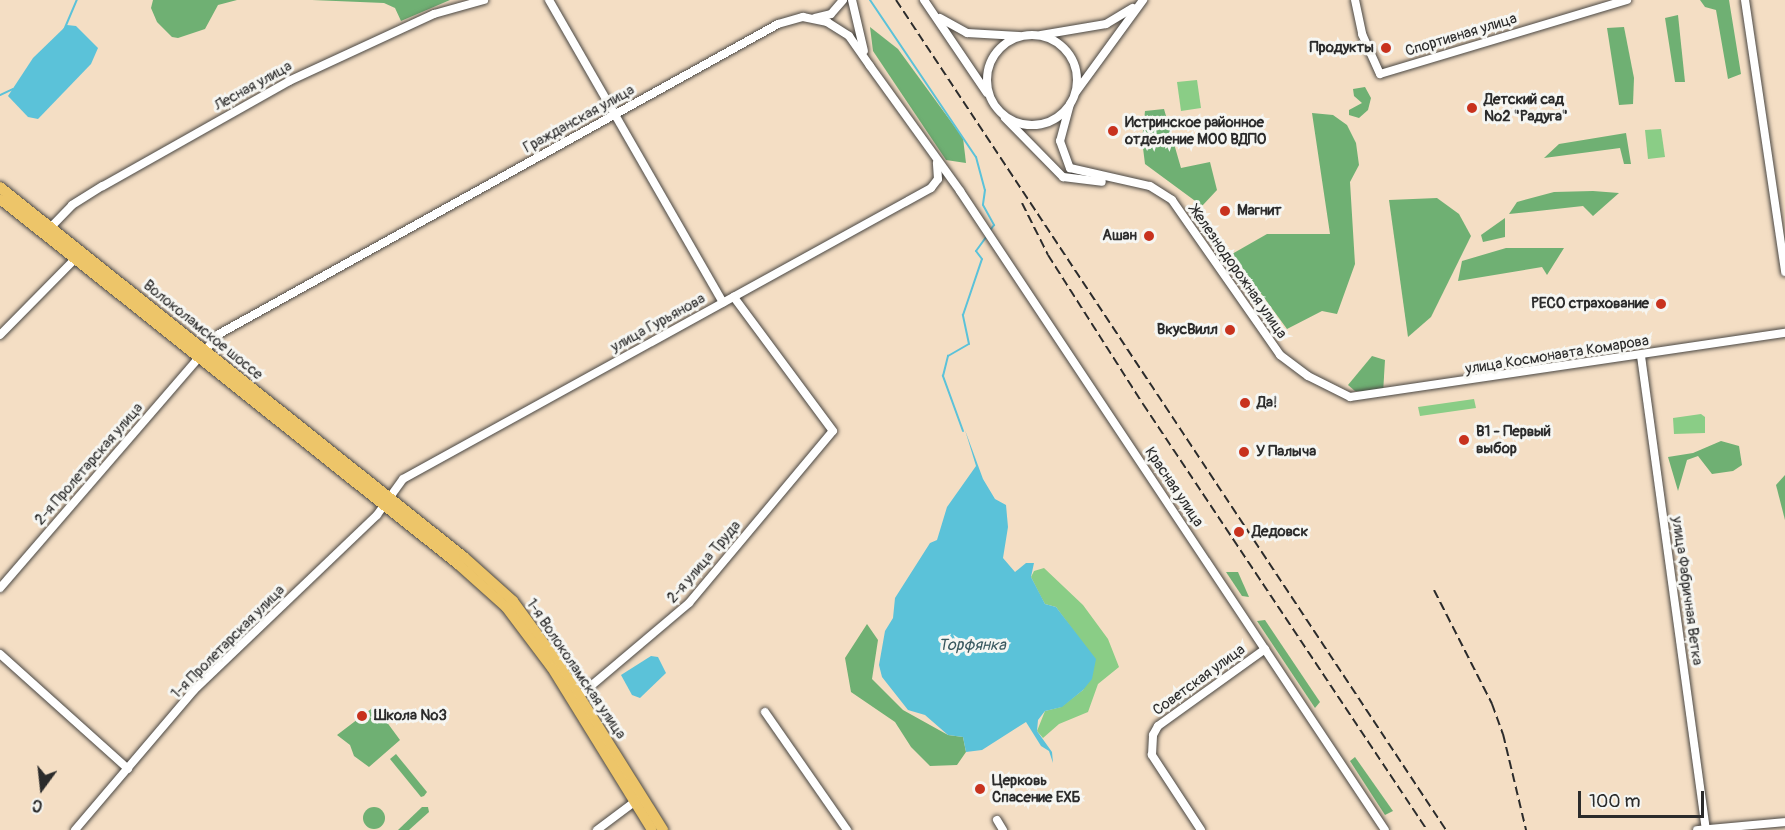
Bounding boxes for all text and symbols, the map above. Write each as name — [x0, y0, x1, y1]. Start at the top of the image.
street label: Спортивная улица — [1403, 9, 1519, 61]
place label: Продукты — [1310, 39, 1374, 57]
marker: Продукты — [1379, 41, 1393, 55]
street label: Лесная улица — [211, 57, 295, 115]
street label: Гражданская улица — [520, 81, 638, 157]
place label: Детский сад №2 "Радуга" — [1484, 90, 1568, 125]
marker: Детский сад №2 "Радуга" — [1465, 101, 1479, 115]
place label: Истринское районное отделение МОО ВДПО — [1125, 113, 1266, 148]
marker: Истринское районное отделение МОО ВДПО — [1106, 124, 1120, 138]
street label: Железнодорожная улица — [1185, 202, 1291, 342]
place label: Магнит — [1237, 202, 1282, 220]
marker: Магнит — [1218, 204, 1232, 218]
place label: Ашан — [1102, 227, 1137, 245]
marker: Ашан — [1142, 229, 1156, 243]
street label: Волоколамское шоссе — [140, 276, 266, 384]
street label: улица Гурьянова — [608, 290, 708, 356]
place label: РЕСО страхование — [1531, 295, 1649, 313]
marker: РЕСО страхование — [1654, 297, 1668, 311]
place label: ВкусВилл — [1157, 321, 1218, 339]
marker: ВкусВилл — [1223, 323, 1237, 337]
street label: улица Космонавта Комарова — [1464, 332, 1650, 378]
place label: Да! — [1257, 394, 1277, 412]
marker: Да! — [1238, 396, 1252, 410]
street label: 2-я Пролетарская улица — [31, 399, 147, 529]
place label: В1 - Первый выбор — [1476, 422, 1551, 457]
marker: В1 - Первый выбор — [1457, 433, 1471, 447]
place label: У Палыча — [1256, 443, 1316, 461]
street label: Красная улица — [1141, 444, 1207, 530]
marker: У Палыча — [1237, 445, 1251, 459]
street label: улица Фабричная Ветка — [1668, 515, 1706, 667]
street label: 2-я улица Труда — [663, 517, 745, 607]
marker: Дедовск — [1230, 523, 1248, 541]
place label: Дедовск — [1252, 523, 1308, 541]
street label: 1-я Пролетарская улица — [167, 581, 289, 703]
street label: 1-я Волоколамская улица — [522, 595, 630, 743]
water label: Торфянка — [938, 635, 1006, 655]
street label: Советская улица — [1149, 641, 1249, 719]
place label: Школа №3 — [374, 707, 447, 725]
marker: Школа №3 — [355, 709, 369, 723]
north arrow — [12, 758, 72, 818]
place label: Церковь Спасение ЕХБ — [992, 771, 1081, 806]
scale bar — [1581, 779, 1707, 817]
marker: Церковь Спасение ЕХБ — [973, 782, 987, 796]
text: 100 m — [1589, 790, 1641, 813]
text: С — [30, 794, 45, 816]

